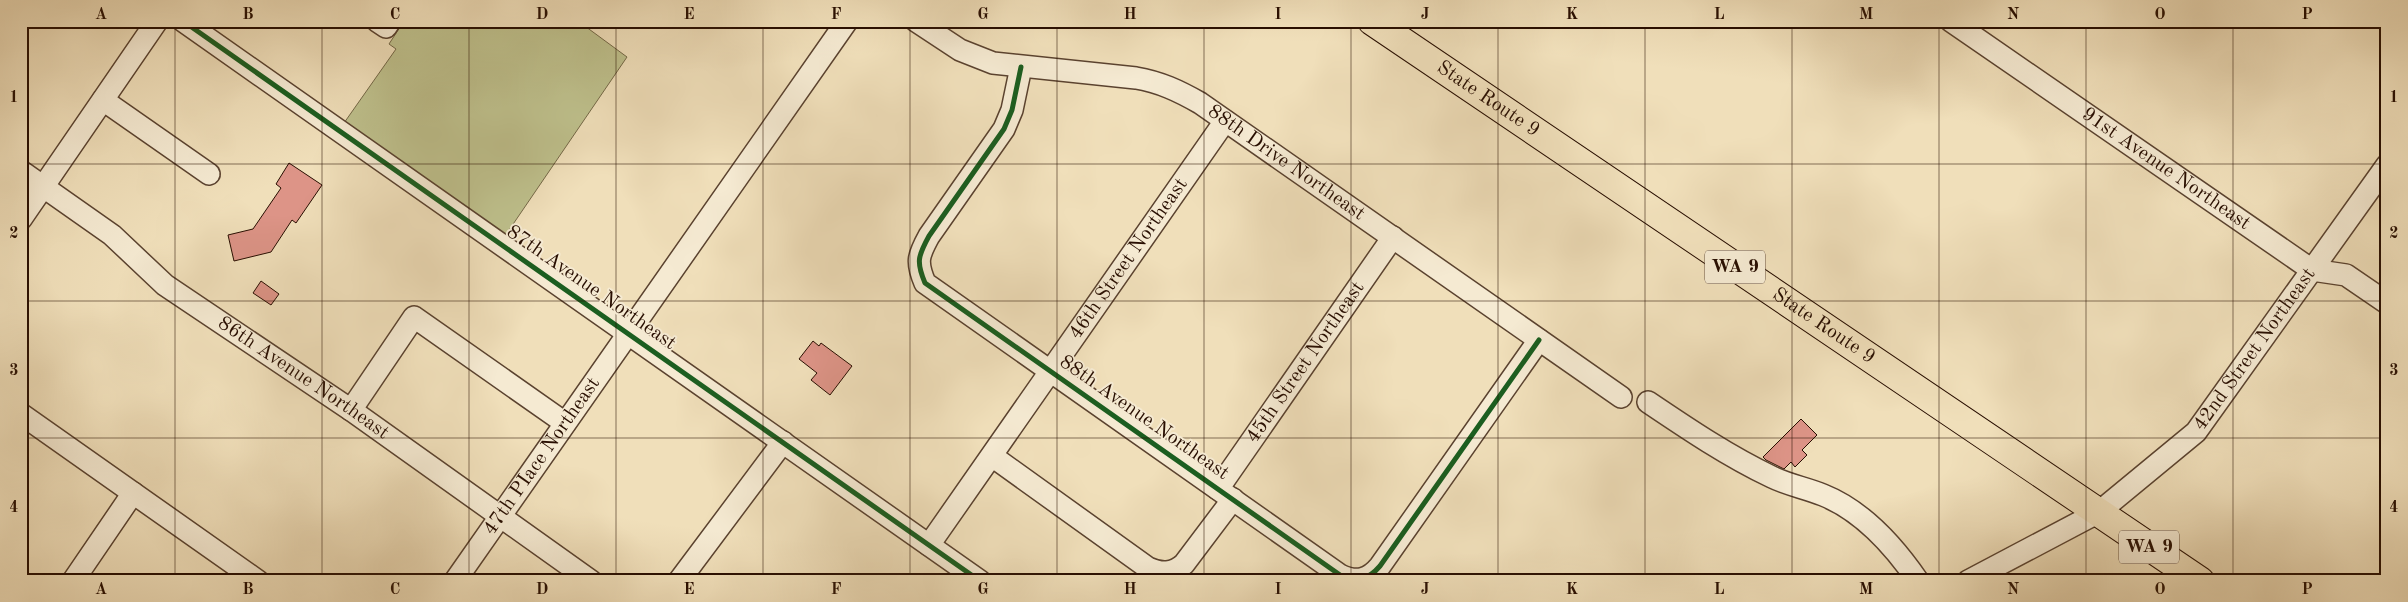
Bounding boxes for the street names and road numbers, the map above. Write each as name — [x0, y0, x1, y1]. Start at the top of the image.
street label: State Route 9 — [1433, 58, 1543, 141]
street label: 88th Drive Northeast — [1204, 101, 1368, 225]
street label: 91st Avenue Northeast — [2078, 104, 2254, 234]
street label: 46th Street Northeast — [1066, 175, 1192, 343]
street label: 87th Avenue Northeast — [503, 222, 679, 354]
road number: WA 9 — [1705, 250, 1765, 284]
street label: 42nd Street Northeast — [2190, 265, 2320, 435]
street label: 45th Street Northeast — [1243, 278, 1369, 447]
street label: State Route 9 — [1768, 285, 1879, 368]
street label: 86th Avenue Northeast — [214, 313, 392, 444]
street label: 88th Avenue Northeast — [1056, 352, 1232, 484]
street label: 47th PIace Northeast — [480, 374, 604, 539]
road number: WA 9 — [2119, 530, 2179, 564]

